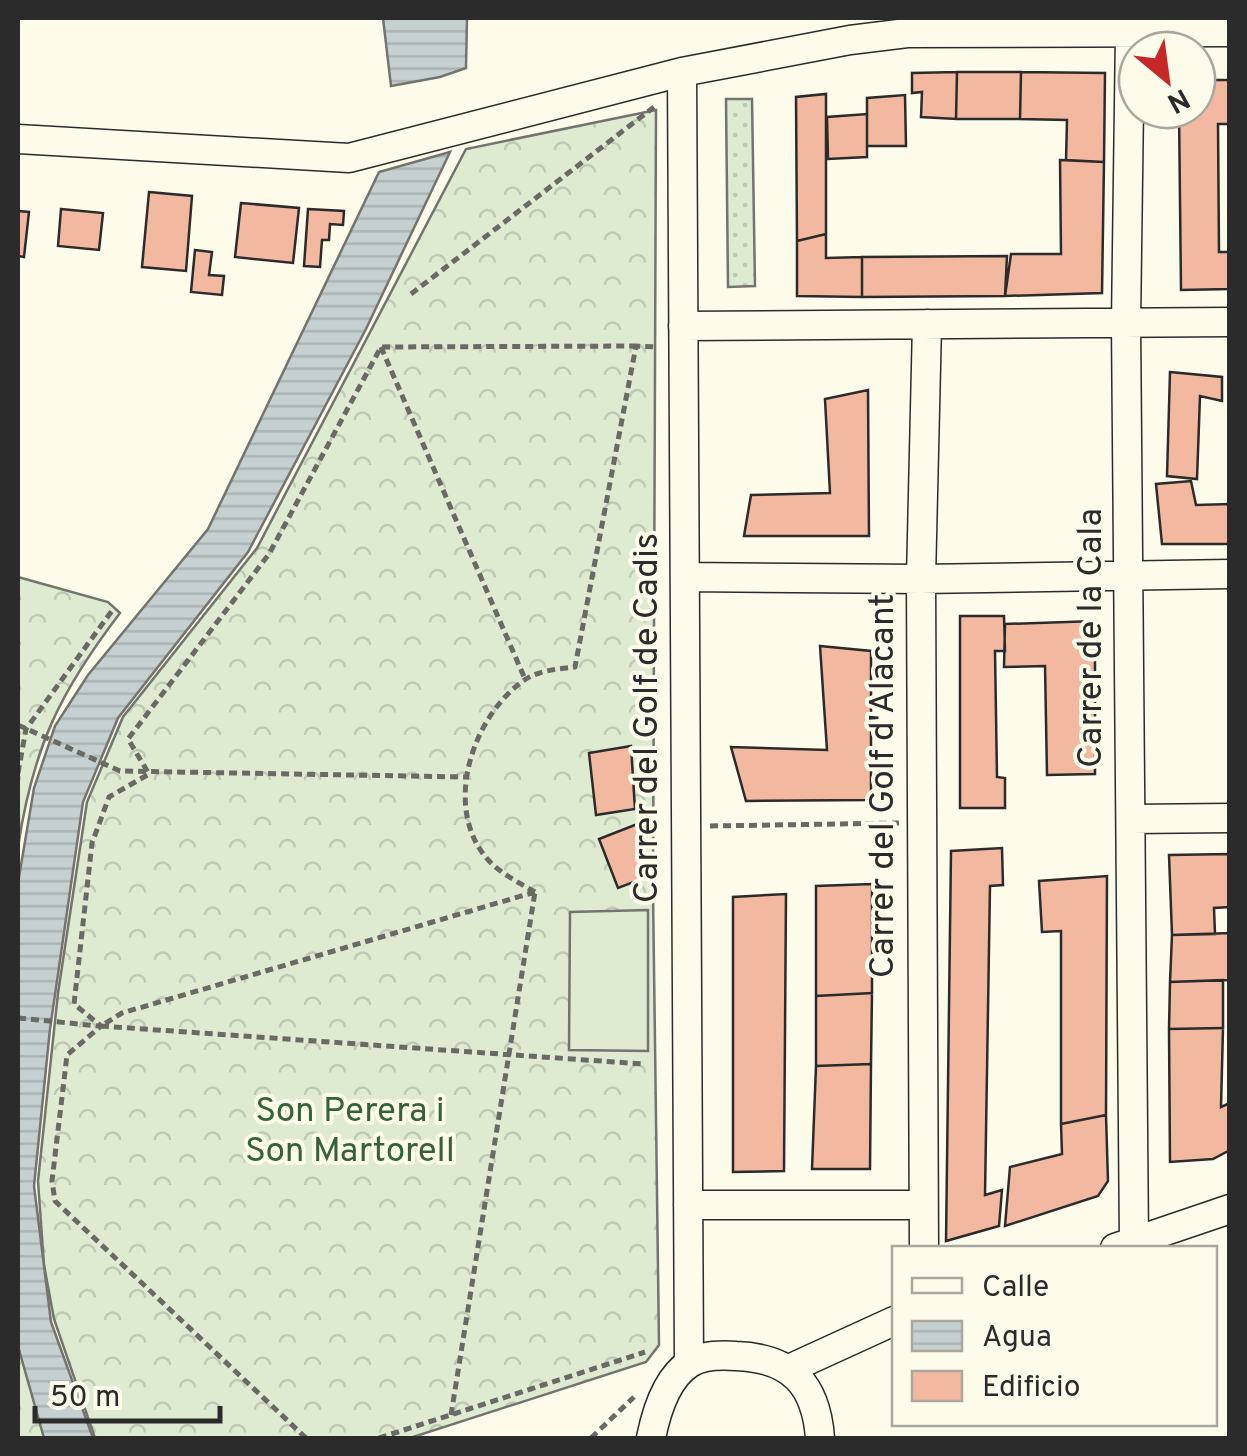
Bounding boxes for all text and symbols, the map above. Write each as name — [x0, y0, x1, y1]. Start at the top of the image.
north arrow — [1117, 30, 1217, 130]
text: N — [1160, 79, 1195, 120]
street label: Carrer de la Cala — [1070, 508, 1114, 768]
street label: Carrer del Golf de Cadis — [626, 533, 670, 903]
street label: Carrer del Golf d'Alacant — [862, 594, 906, 978]
park label: Son Perera i Son Martorell — [245, 1090, 455, 1174]
legend — [892, 1246, 1217, 1426]
text: Calle — [982, 1270, 1049, 1307]
text: Agua — [982, 1320, 1052, 1357]
scale bar — [35, 1361, 220, 1423]
text: Edificio — [982, 1370, 1080, 1407]
text: 50 m — [50, 1380, 120, 1417]

